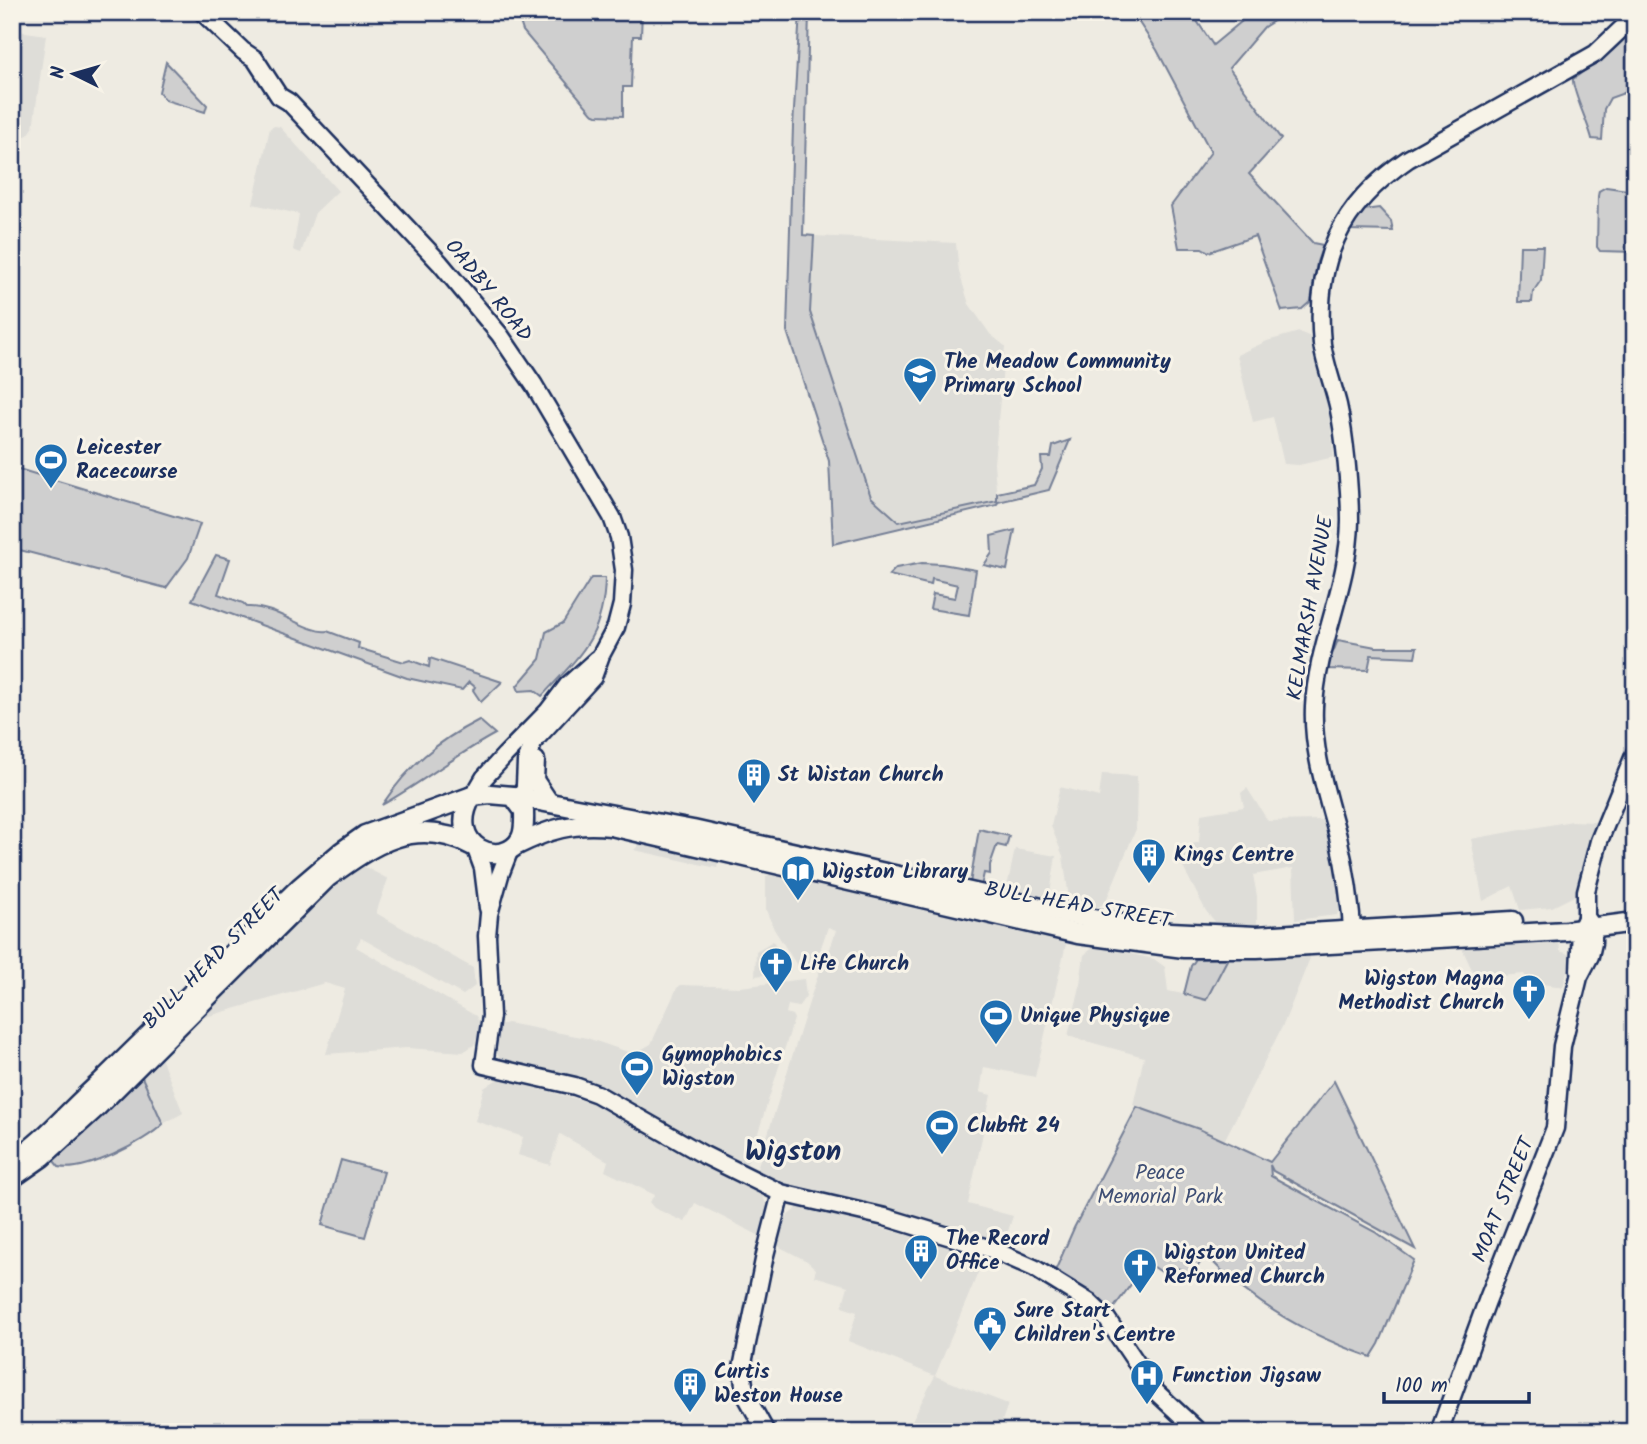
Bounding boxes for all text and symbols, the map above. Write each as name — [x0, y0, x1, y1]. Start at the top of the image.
north arrow — [38, 38, 108, 108]
text: N — [44, 65, 75, 80]
street label: OADBY ROAD — [436, 232, 540, 350]
place label: The Meadow Community Primary School — [944, 346, 1171, 403]
school or university icon: The Meadow Community Primary School — [901, 355, 939, 404]
place label: Leicester Racecourse — [76, 432, 178, 489]
sports icon: Leicester Racecourse — [32, 441, 70, 490]
street label: KELMARSH AVENUE — [1279, 513, 1344, 703]
building icon: St Wistan Church — [735, 756, 773, 805]
place label: St Wistan Church — [778, 759, 944, 792]
building icon: Kings Centre — [1130, 836, 1168, 885]
place label: Kings Centre — [1174, 839, 1294, 872]
library icon: Wigston Library — [779, 853, 817, 902]
place label: Wigston Library — [822, 856, 968, 889]
street label: BULL HEAD STREET — [982, 873, 1176, 939]
street label: BULL HEAD STREET — [136, 879, 294, 1037]
church icon: Life Church — [757, 945, 795, 994]
place label: Life Church — [800, 948, 909, 981]
place label: Wigston Magna Methodist Church — [1338, 963, 1504, 1020]
church icon: Wigston Magna Methodist Church — [1510, 972, 1548, 1021]
sports icon: Unique Physique — [977, 997, 1015, 1046]
place label: Unique Physique — [1020, 1000, 1170, 1033]
place label: Gymophobics Wigston — [662, 1039, 783, 1096]
sports icon: Gymophobics Wigston — [618, 1048, 656, 1097]
sports icon: Clubfit 24 — [923, 1107, 961, 1156]
place label: Clubfit 24 — [967, 1110, 1060, 1143]
district label: Wigston — [745, 1130, 841, 1175]
street label: MOAT STREET — [1464, 1131, 1545, 1268]
park label: Peace Memorial Park — [1097, 1157, 1223, 1214]
place label: The Record Office — [946, 1223, 1050, 1280]
building icon: The Record Office — [902, 1232, 940, 1281]
place label: Wigston United Reformed Church — [1164, 1237, 1325, 1294]
church icon: Wigston United Reformed Church — [1121, 1246, 1159, 1295]
place label: Sure Start Children's Centre — [1014, 1295, 1175, 1352]
public building icon: Sure Start Children's Centre — [971, 1304, 1009, 1353]
place label: Curtis Weston House — [714, 1356, 843, 1413]
hospital icon: Function Jigsaw — [1128, 1357, 1166, 1406]
place label: Function Jigsaw — [1172, 1360, 1322, 1393]
scale bar — [1384, 1360, 1530, 1404]
building icon: Curtis Weston House — [671, 1365, 709, 1414]
text: 100 m — [1395, 1370, 1448, 1403]

